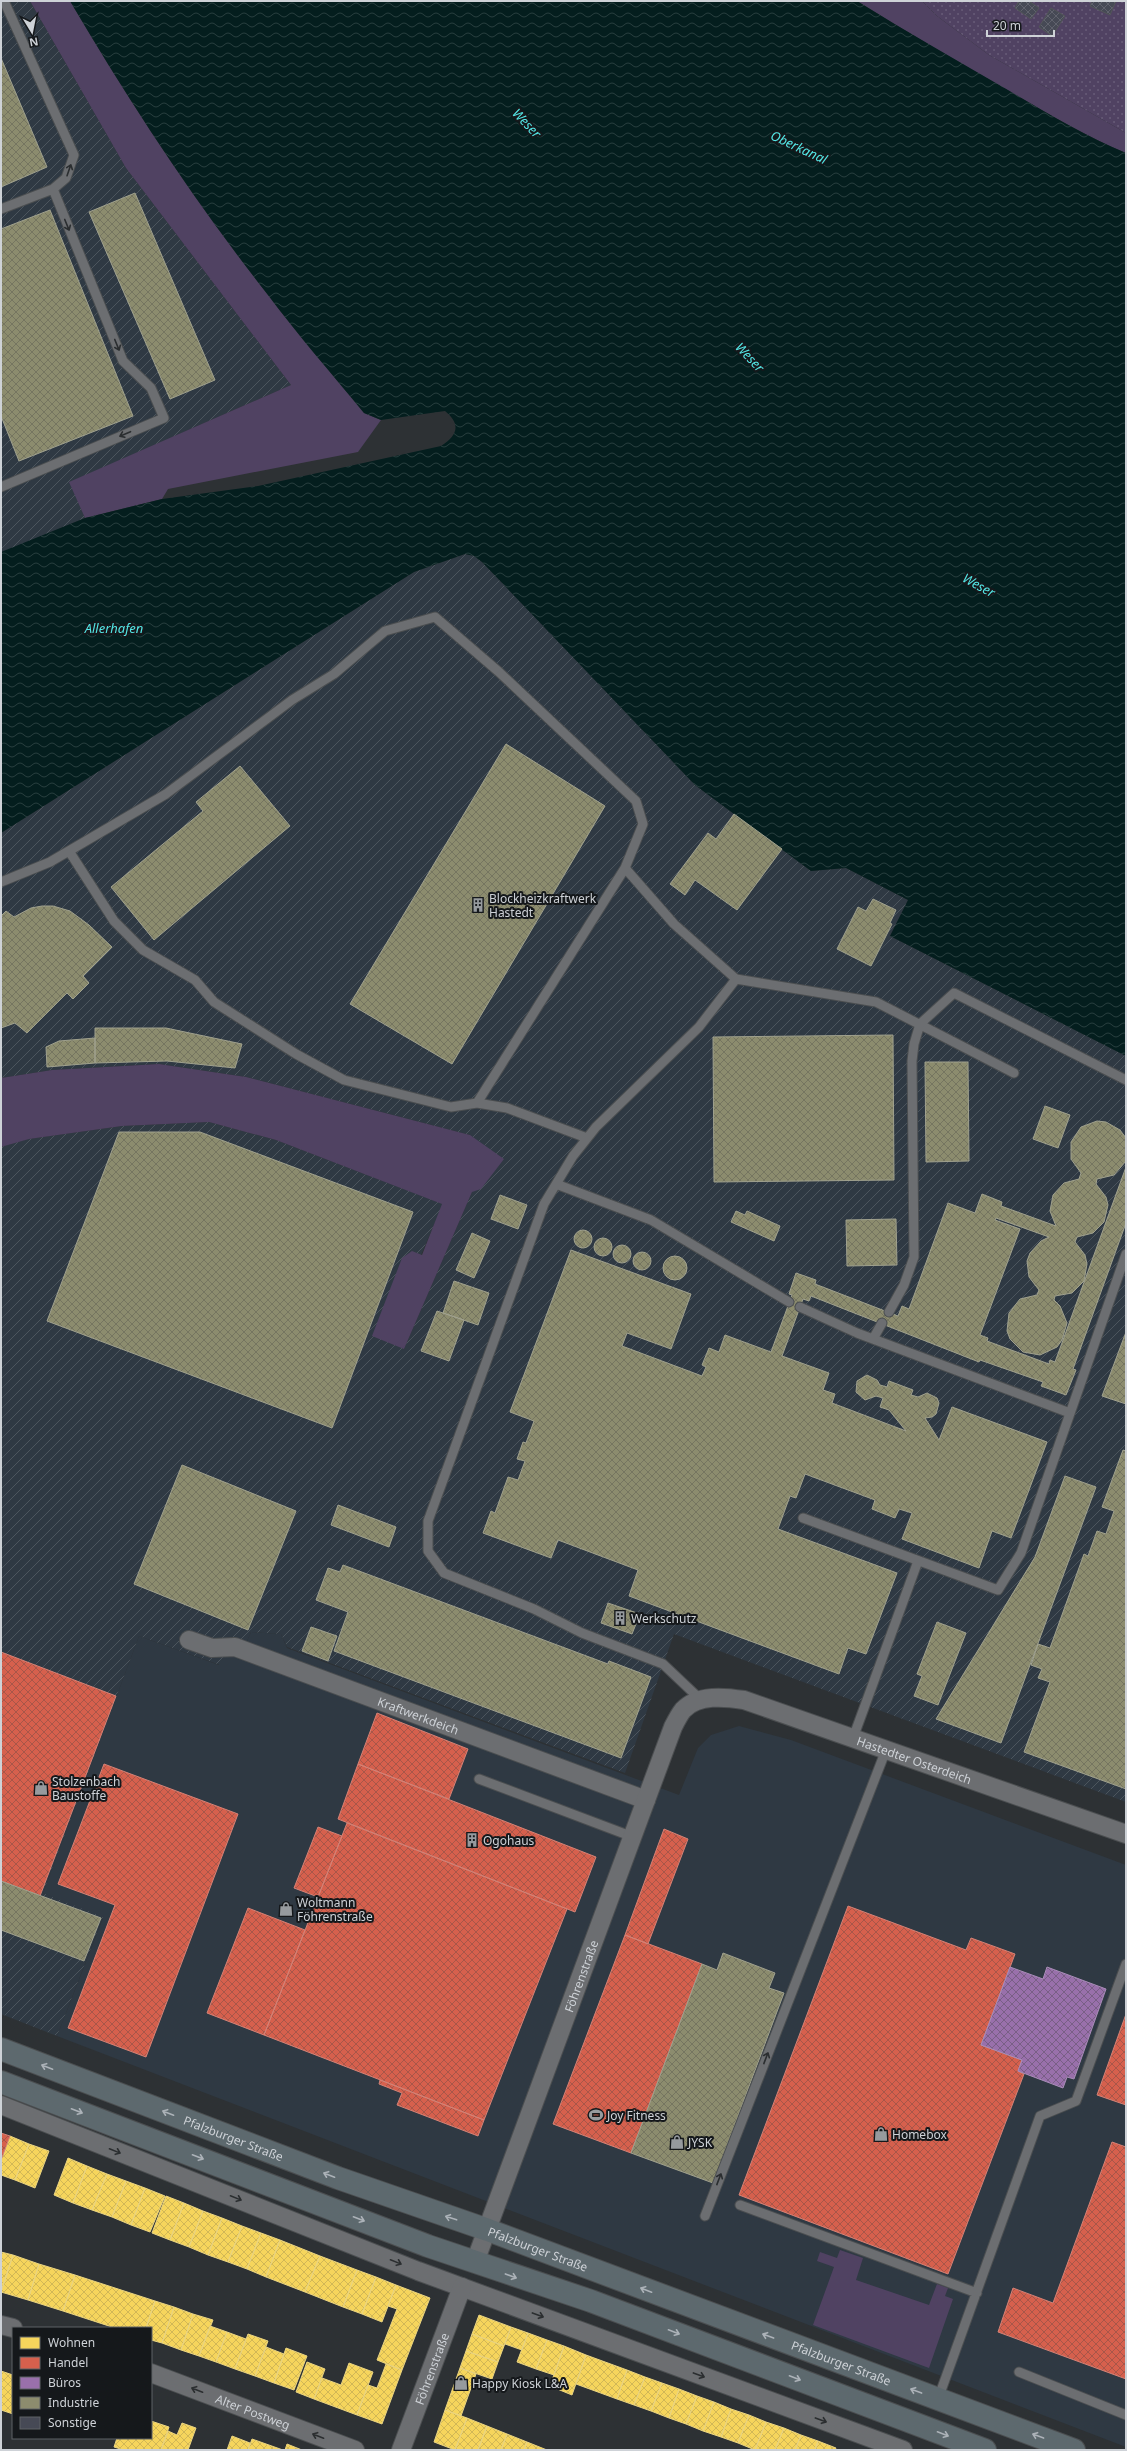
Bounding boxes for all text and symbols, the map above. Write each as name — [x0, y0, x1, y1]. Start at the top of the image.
north arrow — [12, 12, 52, 52]
scale bar — [987, 12, 1054, 38]
text: 20 m — [993, 17, 1021, 34]
text: N — [28, 34, 40, 51]
water label: Weser — [508, 104, 546, 142]
water label: Oberkanal — [768, 126, 831, 168]
one-way arrow — [65, 164, 73, 176]
one-way arrow — [64, 219, 72, 231]
water label: Weser — [731, 338, 769, 376]
one-way arrow — [113, 339, 121, 351]
one-way arrow — [120, 431, 132, 439]
water label: Weser — [959, 569, 999, 602]
water label: Allerhafen — [84, 619, 143, 637]
place label: Blockheizkraftwerk Hastedt — [489, 890, 597, 921]
building icon: Blockheizkraftwerk Hastedt — [470, 897, 486, 913]
building icon: Werkschutz — [612, 1610, 628, 1626]
place label: Werkschutz — [631, 1610, 697, 1627]
street label: Kraftwerkdeich — [375, 1692, 461, 1738]
street label: Hastedter Osterdeich — [855, 1732, 974, 1788]
place label: Stolzenbach Baustoffe — [52, 1773, 120, 1804]
shop icon: Stolzenbach Baustoffe — [33, 1780, 49, 1796]
building icon: Ogohaus — [464, 1832, 480, 1848]
place label: Ogohaus — [483, 1832, 535, 1849]
place label: Woltmann Föhrenstraße — [297, 1894, 373, 1925]
shop icon: Woltmann Föhrenstraße — [278, 1901, 294, 1917]
street label: Föhrenstraße — [560, 1937, 602, 2014]
one-way arrow — [763, 2052, 771, 2064]
one-way arrow — [41, 2062, 53, 2070]
one-way arrow — [70, 2107, 82, 2115]
sports icon: Joy Fitness — [588, 2107, 604, 2123]
place label: Joy Fitness — [606, 2107, 666, 2124]
one-way arrow — [163, 2109, 175, 2117]
street label: Pfalzburger Straße — [181, 2111, 286, 2165]
shop icon: Homebox — [873, 2126, 889, 2142]
place label: Homebox — [892, 2126, 948, 2143]
shop icon: JYSK — [669, 2134, 685, 2150]
place label: JYSK — [687, 2134, 713, 2151]
one-way arrow — [109, 2147, 121, 2155]
one-way arrow — [192, 2154, 204, 2162]
one-way arrow — [323, 2170, 335, 2178]
one-way arrow — [716, 2174, 724, 2186]
one-way arrow — [230, 2195, 242, 2203]
one-way arrow — [445, 2214, 458, 2221]
one-way arrow — [352, 2216, 364, 2224]
street label: Pfalzburger Straße — [486, 2222, 591, 2275]
one-way arrow — [390, 2259, 402, 2266]
one-way arrow — [505, 2272, 517, 2280]
one-way arrow — [641, 2285, 653, 2293]
one-way arrow — [531, 2312, 543, 2320]
legend — [12, 2327, 152, 2439]
one-way arrow — [667, 2329, 679, 2337]
street label: Föhrenstraße — [410, 2330, 453, 2407]
one-way arrow — [762, 2331, 774, 2339]
text: Wohnen — [48, 2334, 95, 2351]
street label: Pfalzburger Straße — [789, 2336, 894, 2389]
text: Handel — [48, 2354, 88, 2371]
one-way arrow — [693, 2371, 705, 2379]
text: Büros — [48, 2374, 81, 2391]
shop icon: Happy Kiosk L&A — [453, 2375, 469, 2391]
place label: Happy Kiosk L&A — [472, 2375, 568, 2392]
one-way arrow — [789, 2375, 801, 2383]
one-way arrow — [191, 2386, 203, 2394]
one-way arrow — [910, 2386, 922, 2394]
street label: Alter Postweg — [213, 2390, 293, 2433]
text: Industrie — [48, 2394, 99, 2411]
text: Sonstige — [48, 2414, 97, 2431]
one-way arrow — [815, 2416, 827, 2424]
one-way arrow — [937, 2431, 949, 2439]
one-way arrow — [313, 2432, 325, 2440]
one-way arrow — [1032, 2432, 1044, 2440]

